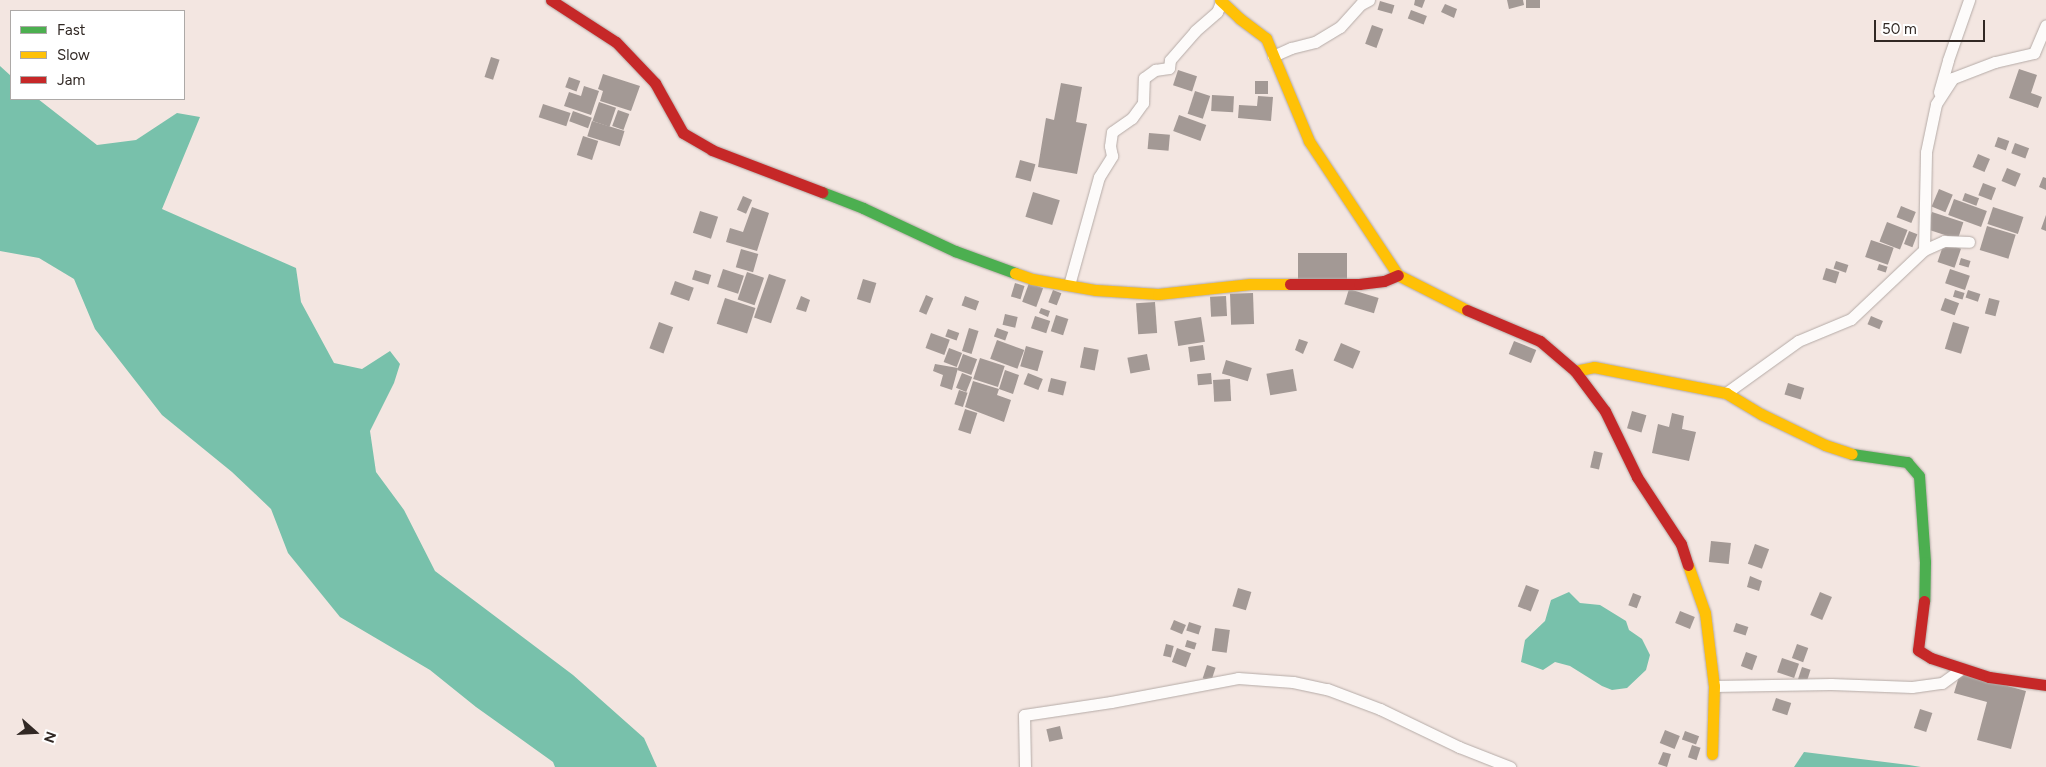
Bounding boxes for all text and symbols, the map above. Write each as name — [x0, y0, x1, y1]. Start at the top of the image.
legend — [10, 10, 185, 100]
scale bar — [1876, 10, 1987, 42]
text: 50 m — [1882, 20, 1917, 38]
text: Fast — [57, 21, 85, 39]
text: Slow — [57, 46, 90, 64]
text: Jam — [57, 71, 85, 89]
north arrow — [10, 707, 60, 757]
text: N — [40, 729, 59, 745]

